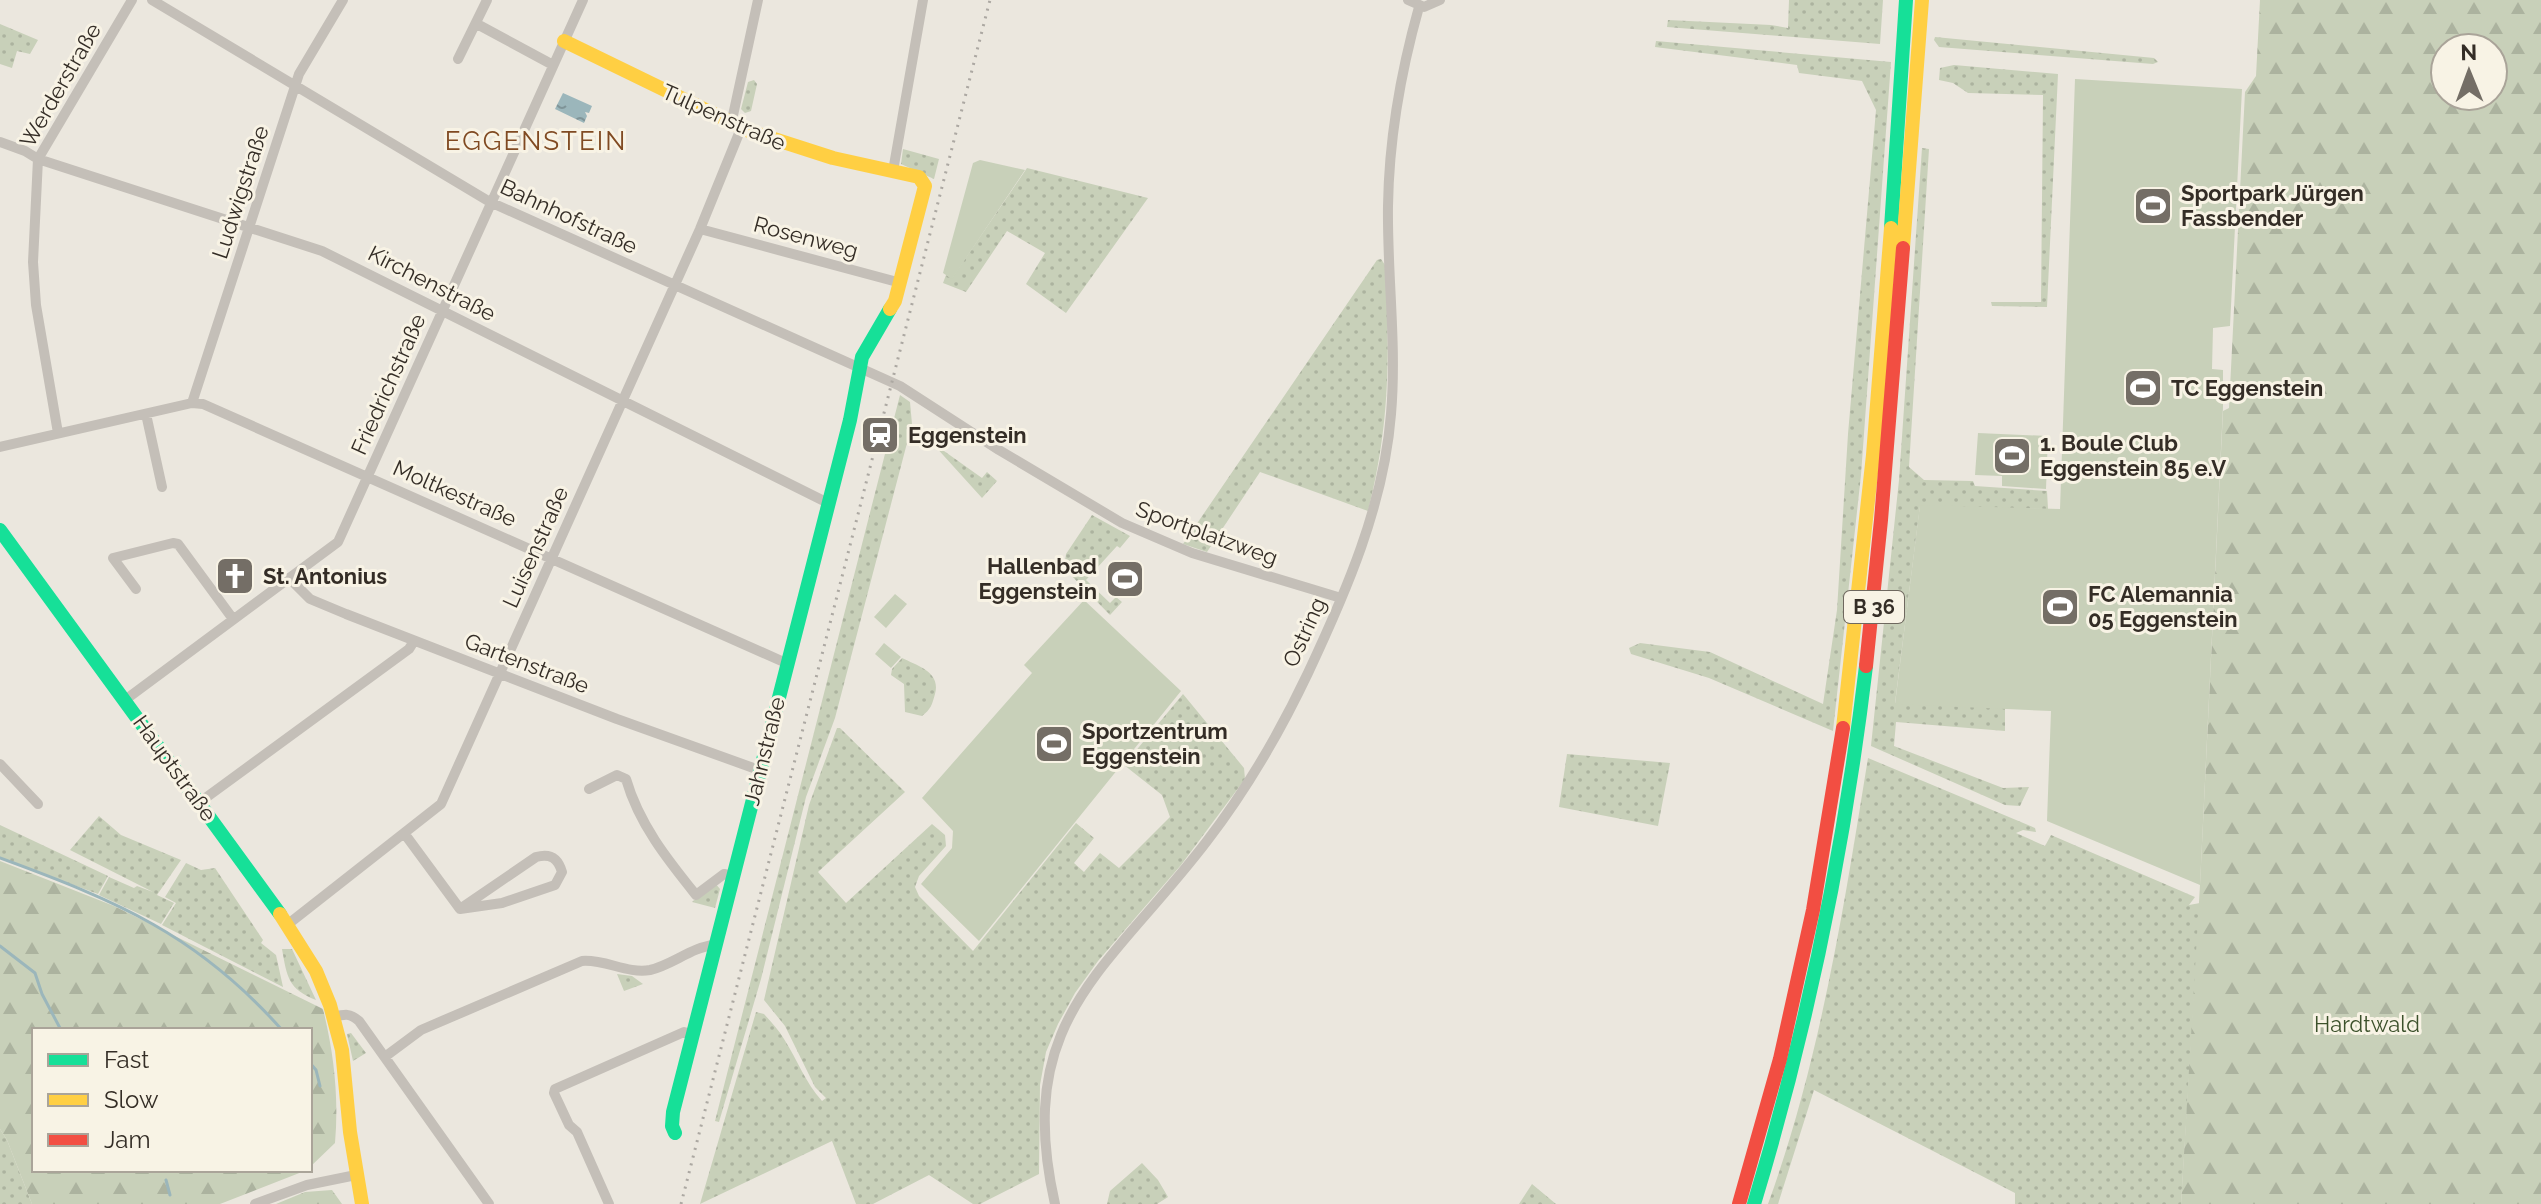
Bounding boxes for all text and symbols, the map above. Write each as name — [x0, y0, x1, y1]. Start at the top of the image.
street label: Werderstraße — [14, 18, 106, 152]
north arrow — [2429, 32, 2509, 112]
text: N — [2460, 39, 2477, 65]
street label: Tulpenstraße — [658, 78, 790, 156]
street label: Ludwigstraße — [206, 122, 274, 262]
district label: EGGENSTEIN — [445, 126, 627, 156]
street label: Bahnhofstraße — [496, 173, 642, 259]
place label: Sportpark Jürgen Fassbender — [2181, 180, 2364, 231]
sports icon: Sportpark Jürgen Fassbender — [2132, 185, 2174, 227]
street label: Rosenweg — [751, 211, 861, 263]
street label: Kirchenstraße — [364, 240, 500, 326]
street label: Friedrichstraße — [345, 310, 431, 458]
sports icon: TC Eggenstein — [2122, 367, 2164, 409]
place label: TC Eggenstein — [2171, 375, 2323, 401]
station icon: Eggenstein — [859, 414, 901, 456]
place label: Eggenstein — [908, 422, 1027, 448]
place label: 1. Boule Club Eggenstein 85 e.V — [2040, 430, 2226, 481]
sports icon: 1. Boule Club Eggenstein 85 e.V — [1991, 435, 2033, 477]
street label: Moltkestraße — [389, 454, 521, 532]
street label: Luisenstraße — [497, 482, 573, 612]
street label: Sportplatzweg — [1133, 495, 1281, 571]
place label: Hallenbad Eggenstein — [978, 553, 1097, 604]
church icon: St. Antonius — [214, 555, 256, 597]
sports icon: Hallenbad Eggenstein — [1104, 558, 1146, 600]
place label: St. Antonius — [263, 563, 387, 589]
place label: FC Alemannia 05 Eggenstein — [2088, 581, 2238, 632]
sports icon: FC Alemannia 05 Eggenstein — [2039, 586, 2081, 628]
road number: B 36 — [1844, 591, 1904, 623]
street label: Ostring — [1277, 593, 1331, 671]
street label: Gartenstraße — [461, 627, 593, 699]
street label: Jahnstraße — [738, 694, 790, 808]
street label: Hauptstraße — [128, 710, 222, 826]
place label: Sportzentrum Eggenstein — [1082, 718, 1228, 769]
sports icon: Sportzentrum Eggenstein — [1033, 723, 1075, 765]
park label: Hardtwald — [2314, 1011, 2420, 1037]
legend — [32, 1028, 312, 1172]
text: Fast — [104, 1045, 149, 1074]
text: Slow — [104, 1085, 159, 1114]
text: Jam — [104, 1125, 150, 1154]

